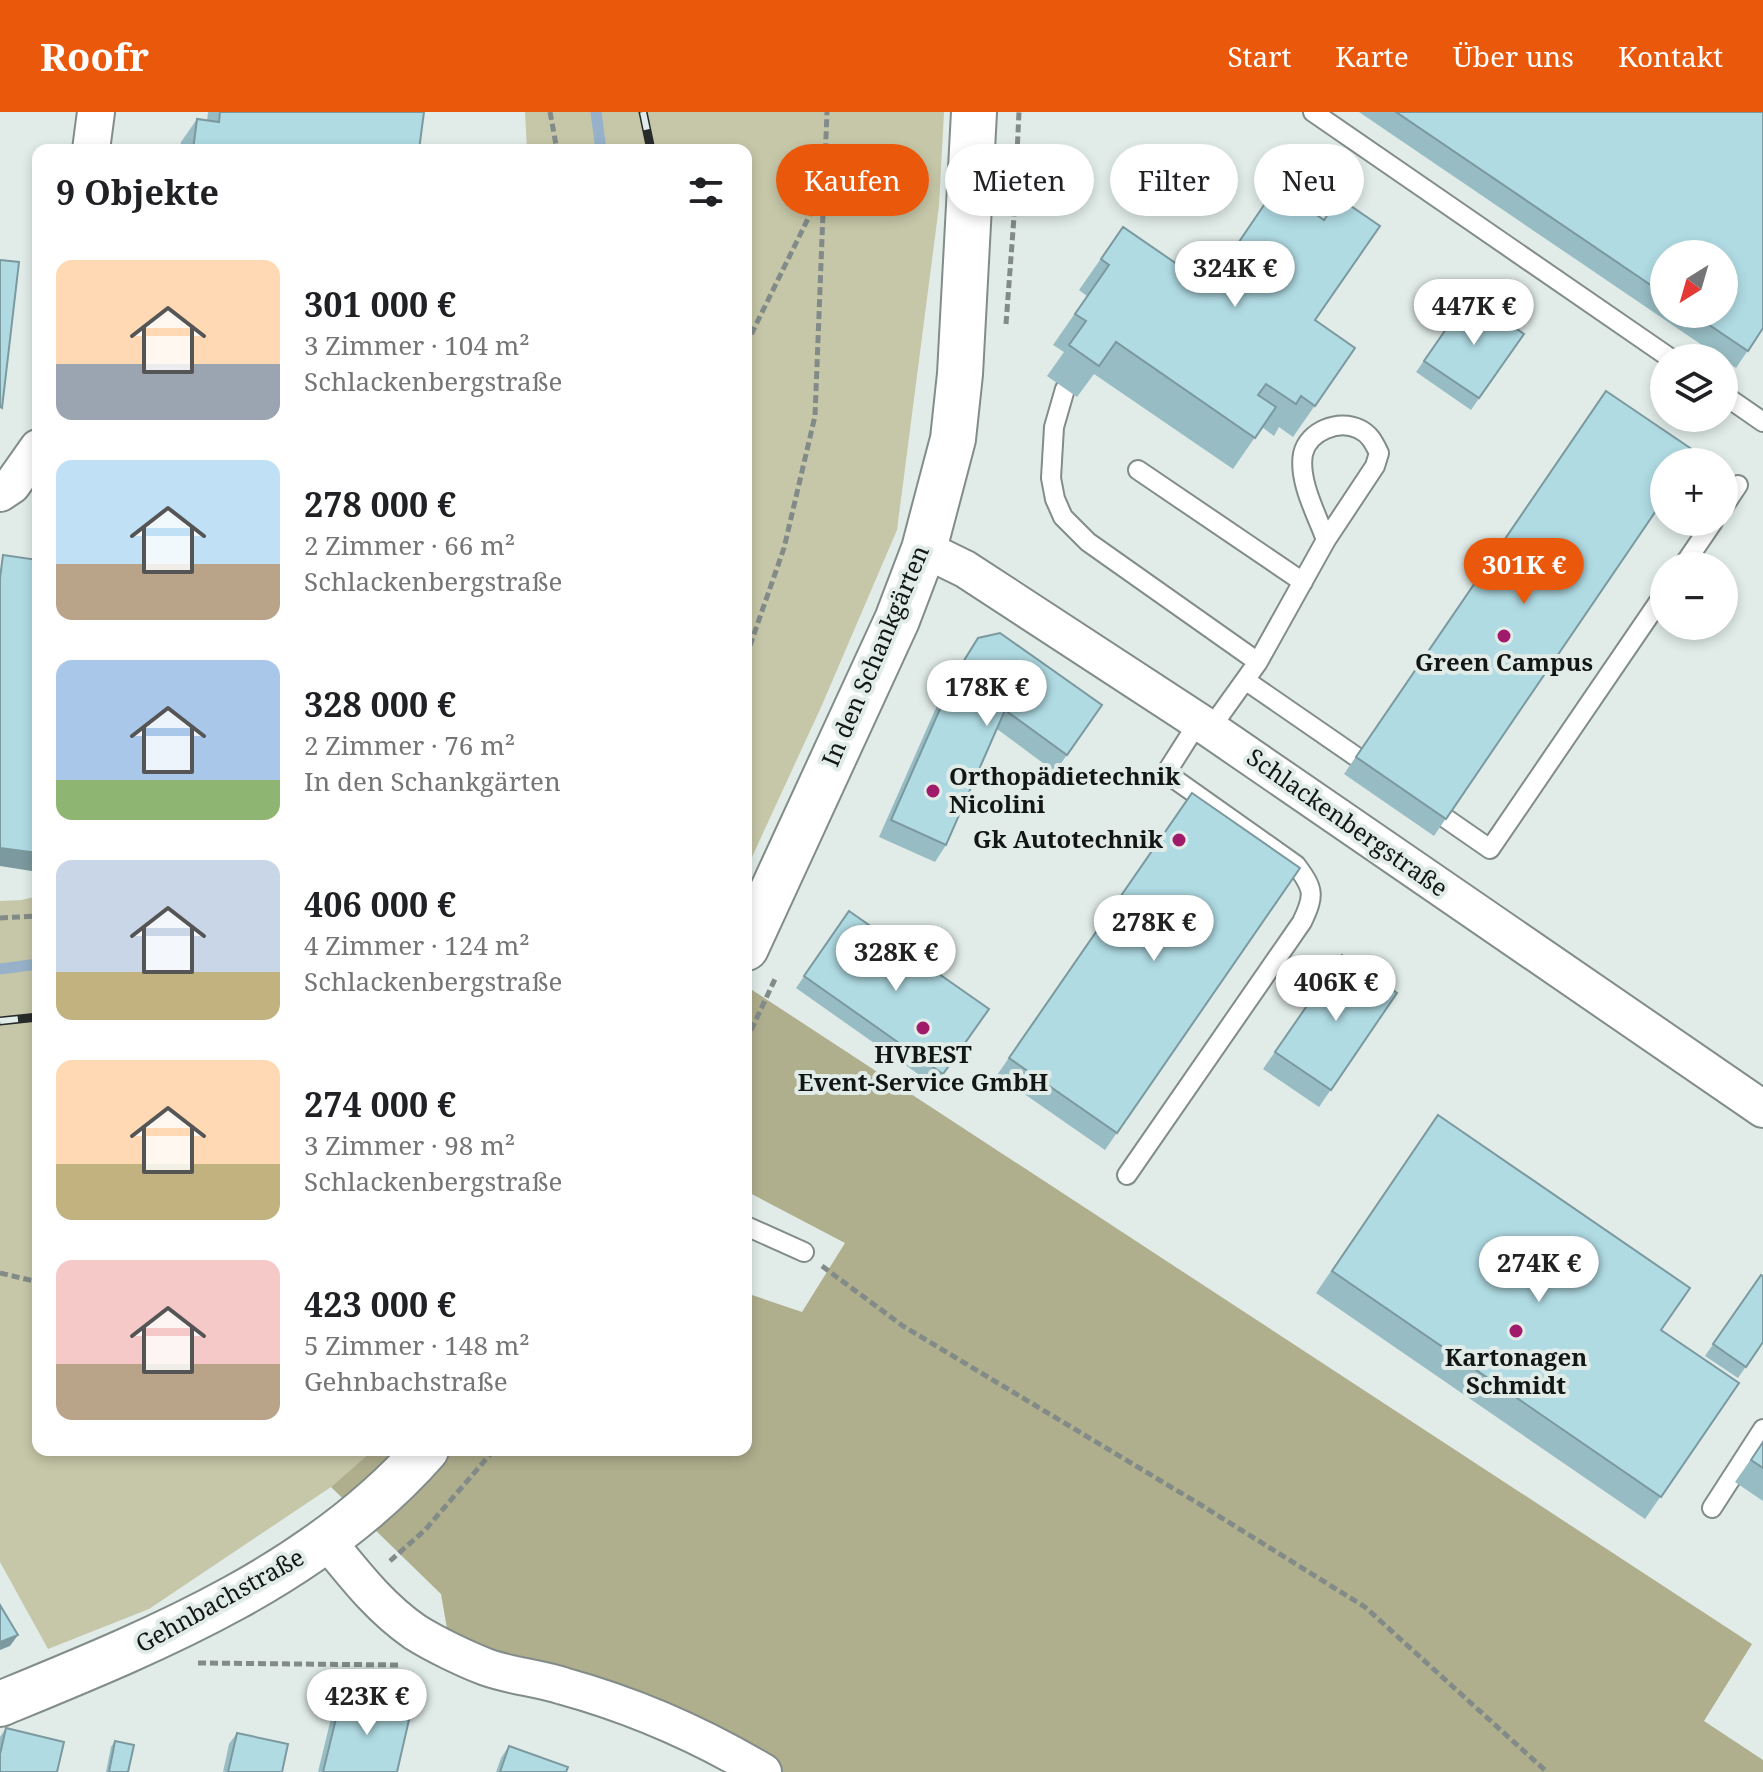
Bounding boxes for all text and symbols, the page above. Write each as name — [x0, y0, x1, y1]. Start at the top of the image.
text: Roofr — [40, 30, 149, 82]
text: Start — [1227, 37, 1291, 75]
text: Karte — [1335, 37, 1409, 75]
text: Über uns — [1453, 37, 1574, 75]
text: Kontakt — [1618, 37, 1723, 75]
chip: Kaufen — [776, 144, 929, 216]
chip: Mieten — [945, 144, 1094, 216]
chip: Filter — [1110, 144, 1238, 216]
chip: Neu — [1254, 144, 1364, 216]
text: 9 Objekte — [56, 169, 219, 215]
icon: filters — [684, 170, 728, 214]
north arrow — [1650, 240, 1738, 328]
map controls — [1650, 240, 1738, 640]
pin: 324K € — [1170, 241, 1300, 309]
text: 324K € — [1193, 249, 1277, 285]
pin: 447K € — [1409, 279, 1539, 347]
text: 301 000 € — [304, 281, 456, 327]
text: 447K € — [1432, 287, 1516, 323]
icon: home — [120, 292, 216, 388]
text: 3 Zimmer · 104 m² — [304, 327, 530, 363]
button: layers — [1650, 344, 1738, 432]
text: Schlackenbergstraße — [304, 363, 562, 399]
button: + — [1650, 448, 1738, 536]
text: 278 000 € — [304, 481, 456, 527]
icon: home — [120, 492, 216, 588]
text: 2 Zimmer · 66 m² — [304, 527, 515, 563]
pin: 301K € — [1459, 538, 1589, 606]
street label: In den Schankgärten — [813, 540, 936, 771]
text: 301K € — [1482, 546, 1566, 582]
button: − — [1650, 552, 1738, 640]
text: Schlackenbergstraße — [304, 563, 562, 599]
marker: Green Campus — [1495, 627, 1513, 645]
place label: Green Campus — [1415, 645, 1593, 678]
pin: 178K € — [922, 660, 1052, 728]
text: 178K € — [945, 668, 1029, 704]
text: 328 000 € — [304, 681, 456, 727]
icon: home — [120, 692, 216, 788]
text: 2 Zimmer · 76 m² — [304, 727, 515, 763]
street label: Schlackenbergstraße — [1241, 740, 1455, 904]
place label: Orthopädietechnik Nicolini — [949, 759, 1181, 820]
text: In den Schankgärten — [304, 763, 561, 799]
marker: Orthopädietechnik Nicolini — [924, 782, 942, 800]
place label: Gk Autotechnik — [973, 822, 1164, 855]
marker: Gk Autotechnik — [1170, 831, 1188, 849]
text: 406 000 € — [304, 881, 456, 927]
icon: home — [120, 892, 216, 988]
pin: 278K € — [1089, 895, 1219, 963]
text: 278K € — [1112, 903, 1196, 939]
pin: 328K € — [831, 925, 961, 993]
text: 4 Zimmer · 124 m² — [304, 927, 530, 963]
text: 328K € — [854, 933, 938, 969]
pin: 406K € — [1271, 955, 1401, 1023]
text: Schlackenbergstraße — [304, 963, 562, 999]
text: 406K € — [1294, 963, 1378, 999]
marker: HVBEST Event-Service GmbH — [914, 1019, 932, 1037]
place label: HVBEST Event-Service GmbH — [798, 1037, 1048, 1098]
text: 274 000 € — [304, 1081, 456, 1127]
icon: home — [120, 1092, 216, 1188]
text: 3 Zimmer · 98 m² — [304, 1127, 515, 1163]
text: Schlackenbergstraße — [304, 1163, 562, 1199]
pin: 274K € — [1474, 1236, 1604, 1304]
text: 274K € — [1497, 1244, 1581, 1280]
text: 423 000 € — [304, 1281, 456, 1327]
icon: home — [120, 1292, 216, 1388]
marker: Kartonagen Schmidt — [1507, 1322, 1525, 1340]
text: 5 Zimmer · 148 m² — [304, 1327, 530, 1363]
place label: Kartonagen Schmidt — [1445, 1340, 1587, 1401]
text: Gehnbachstraße — [304, 1363, 508, 1399]
street label: Gehnbachstraße — [129, 1540, 309, 1660]
pin: 423K € — [302, 1669, 432, 1737]
text: 423K € — [325, 1677, 409, 1713]

